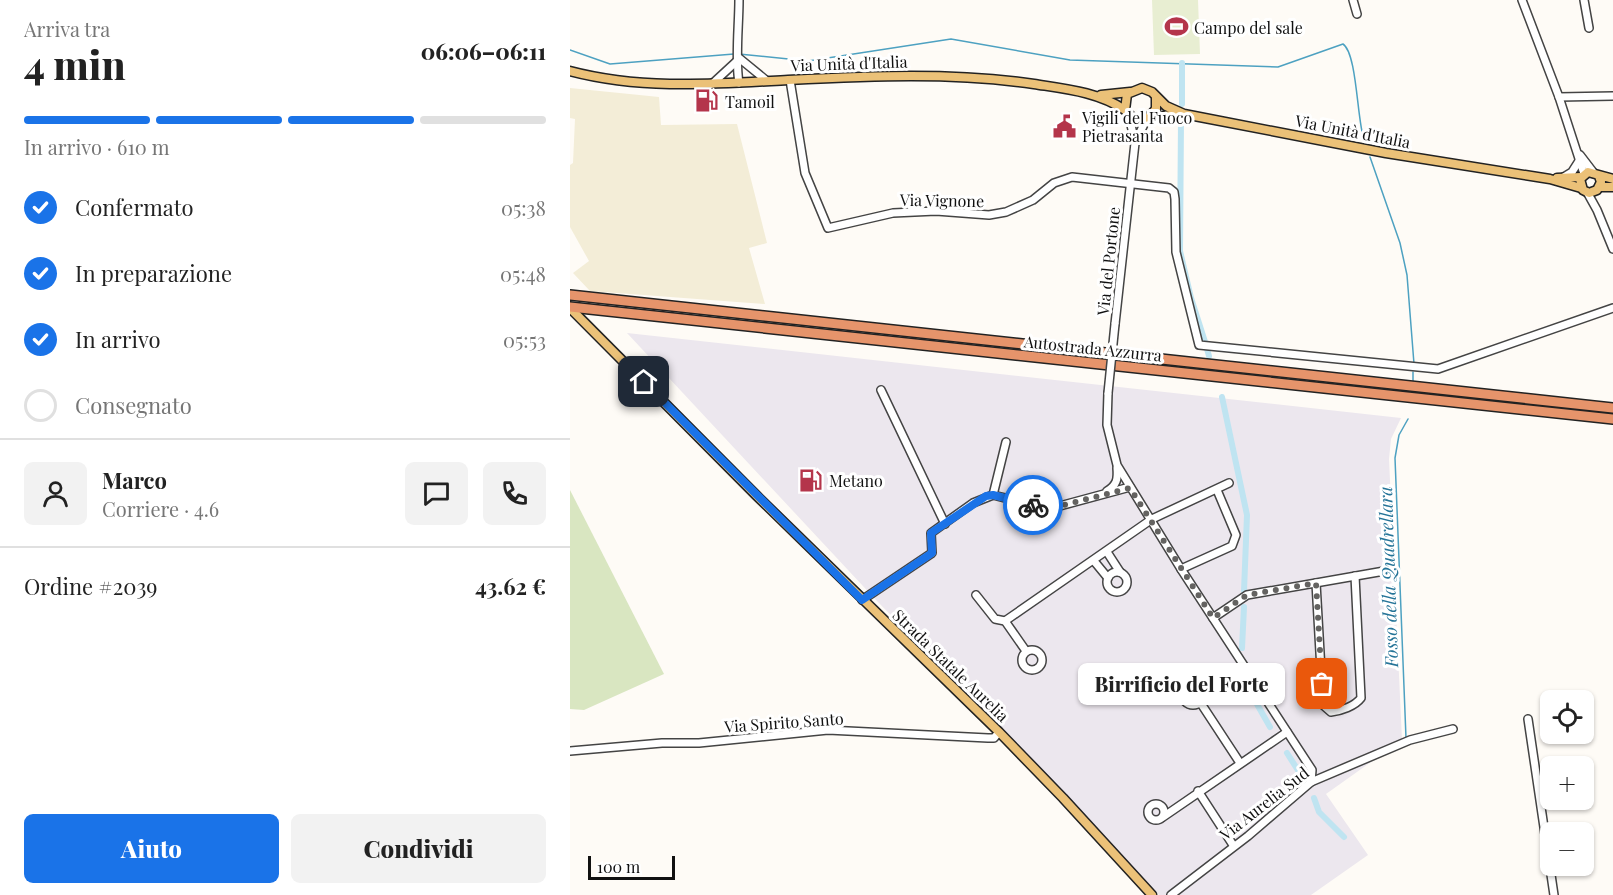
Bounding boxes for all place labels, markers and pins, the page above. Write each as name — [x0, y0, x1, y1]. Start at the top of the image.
sports icon: Campo del sale — [1163, 14, 1189, 40]
place label: Campo del sale — [1194, 17, 1303, 38]
fuel station icon: Tamoil — [694, 88, 720, 114]
place label: Tamoil — [725, 91, 775, 112]
place label: Vigili del Fuoco Pietrasanta — [1081, 107, 1193, 146]
public building icon: Vigili del Fuoco Pietrasanta — [1051, 113, 1077, 139]
pin — [618, 356, 669, 407]
fuel station icon: Metano — [798, 467, 824, 493]
place label: Metano — [829, 470, 883, 491]
pin — [1296, 658, 1347, 709]
callout: Birrificio del Forte — [1079, 663, 1286, 705]

